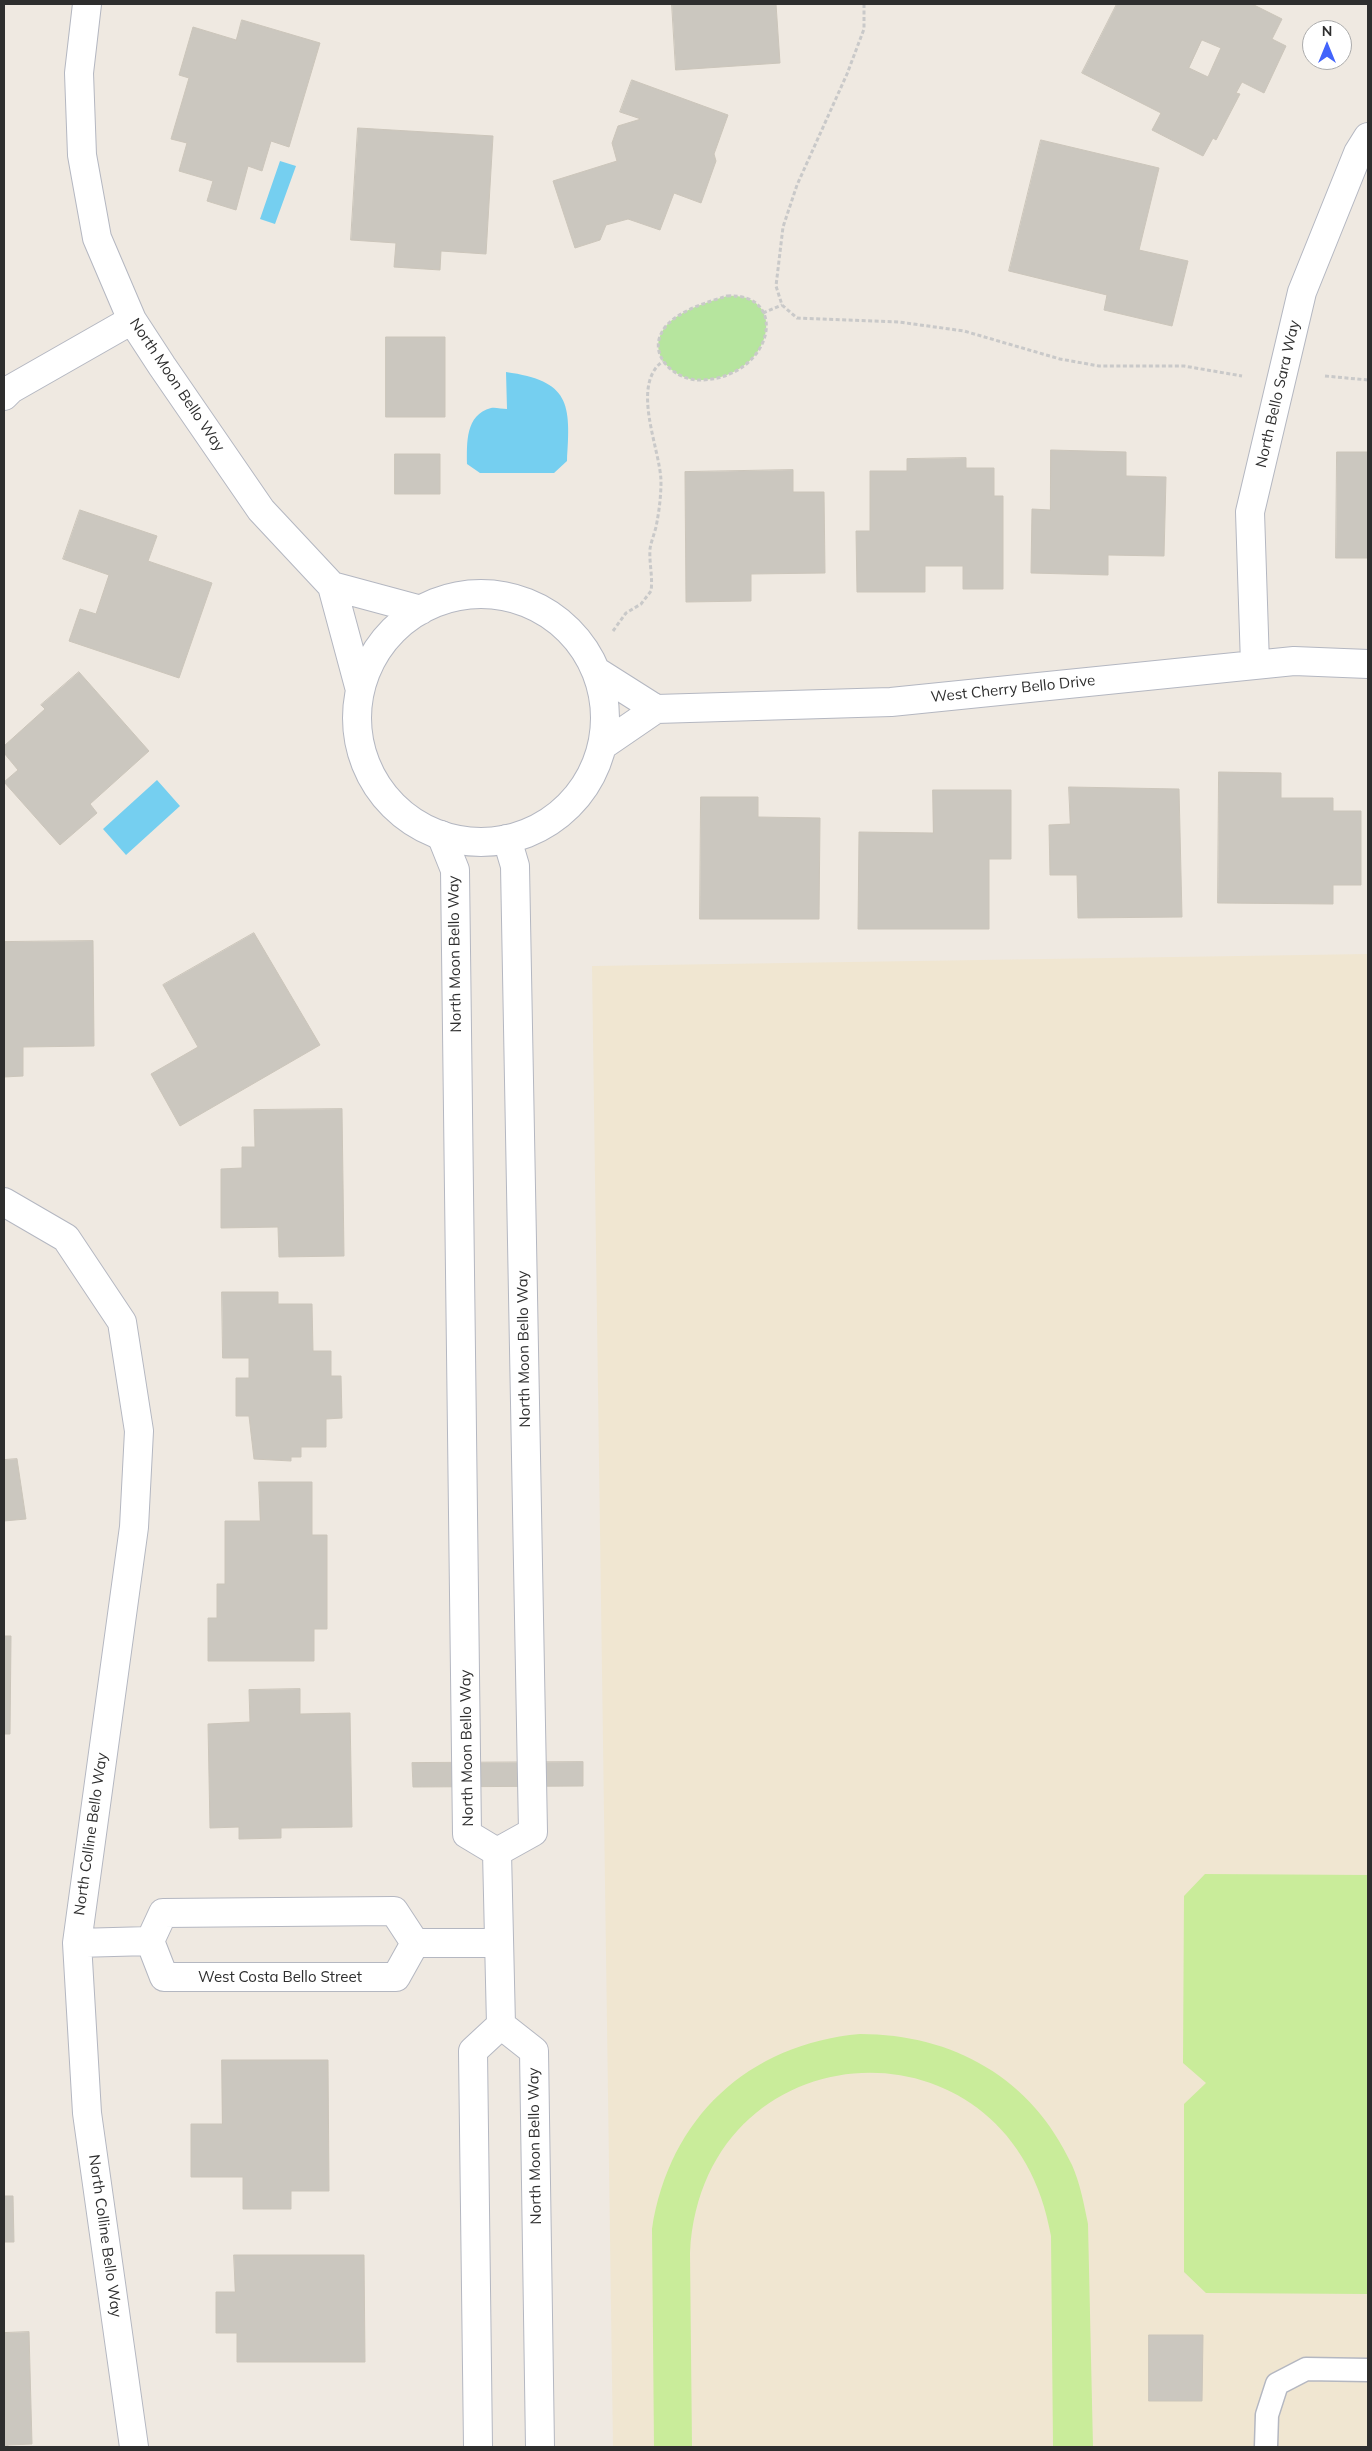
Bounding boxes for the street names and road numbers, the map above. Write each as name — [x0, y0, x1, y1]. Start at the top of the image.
street label: North Moon Bello Way — [126, 315, 228, 455]
street label: North Bello Sara Way — [1252, 318, 1304, 470]
street label: West Cherry Bello Drive — [930, 671, 1096, 707]
street label: North Moon Bello Way — [445, 875, 465, 1033]
street label: North Moon Bello Way — [514, 1270, 534, 1428]
street label: North Moon Bello Way — [457, 1669, 477, 1827]
street label: North Colline Bello Way — [71, 1751, 111, 1917]
street label: West Costa Bello Street — [198, 1968, 362, 1986]
street label: North Moon Bello Way — [525, 2067, 545, 2225]
street label: North Colline Bello Way — [85, 2153, 125, 2319]

